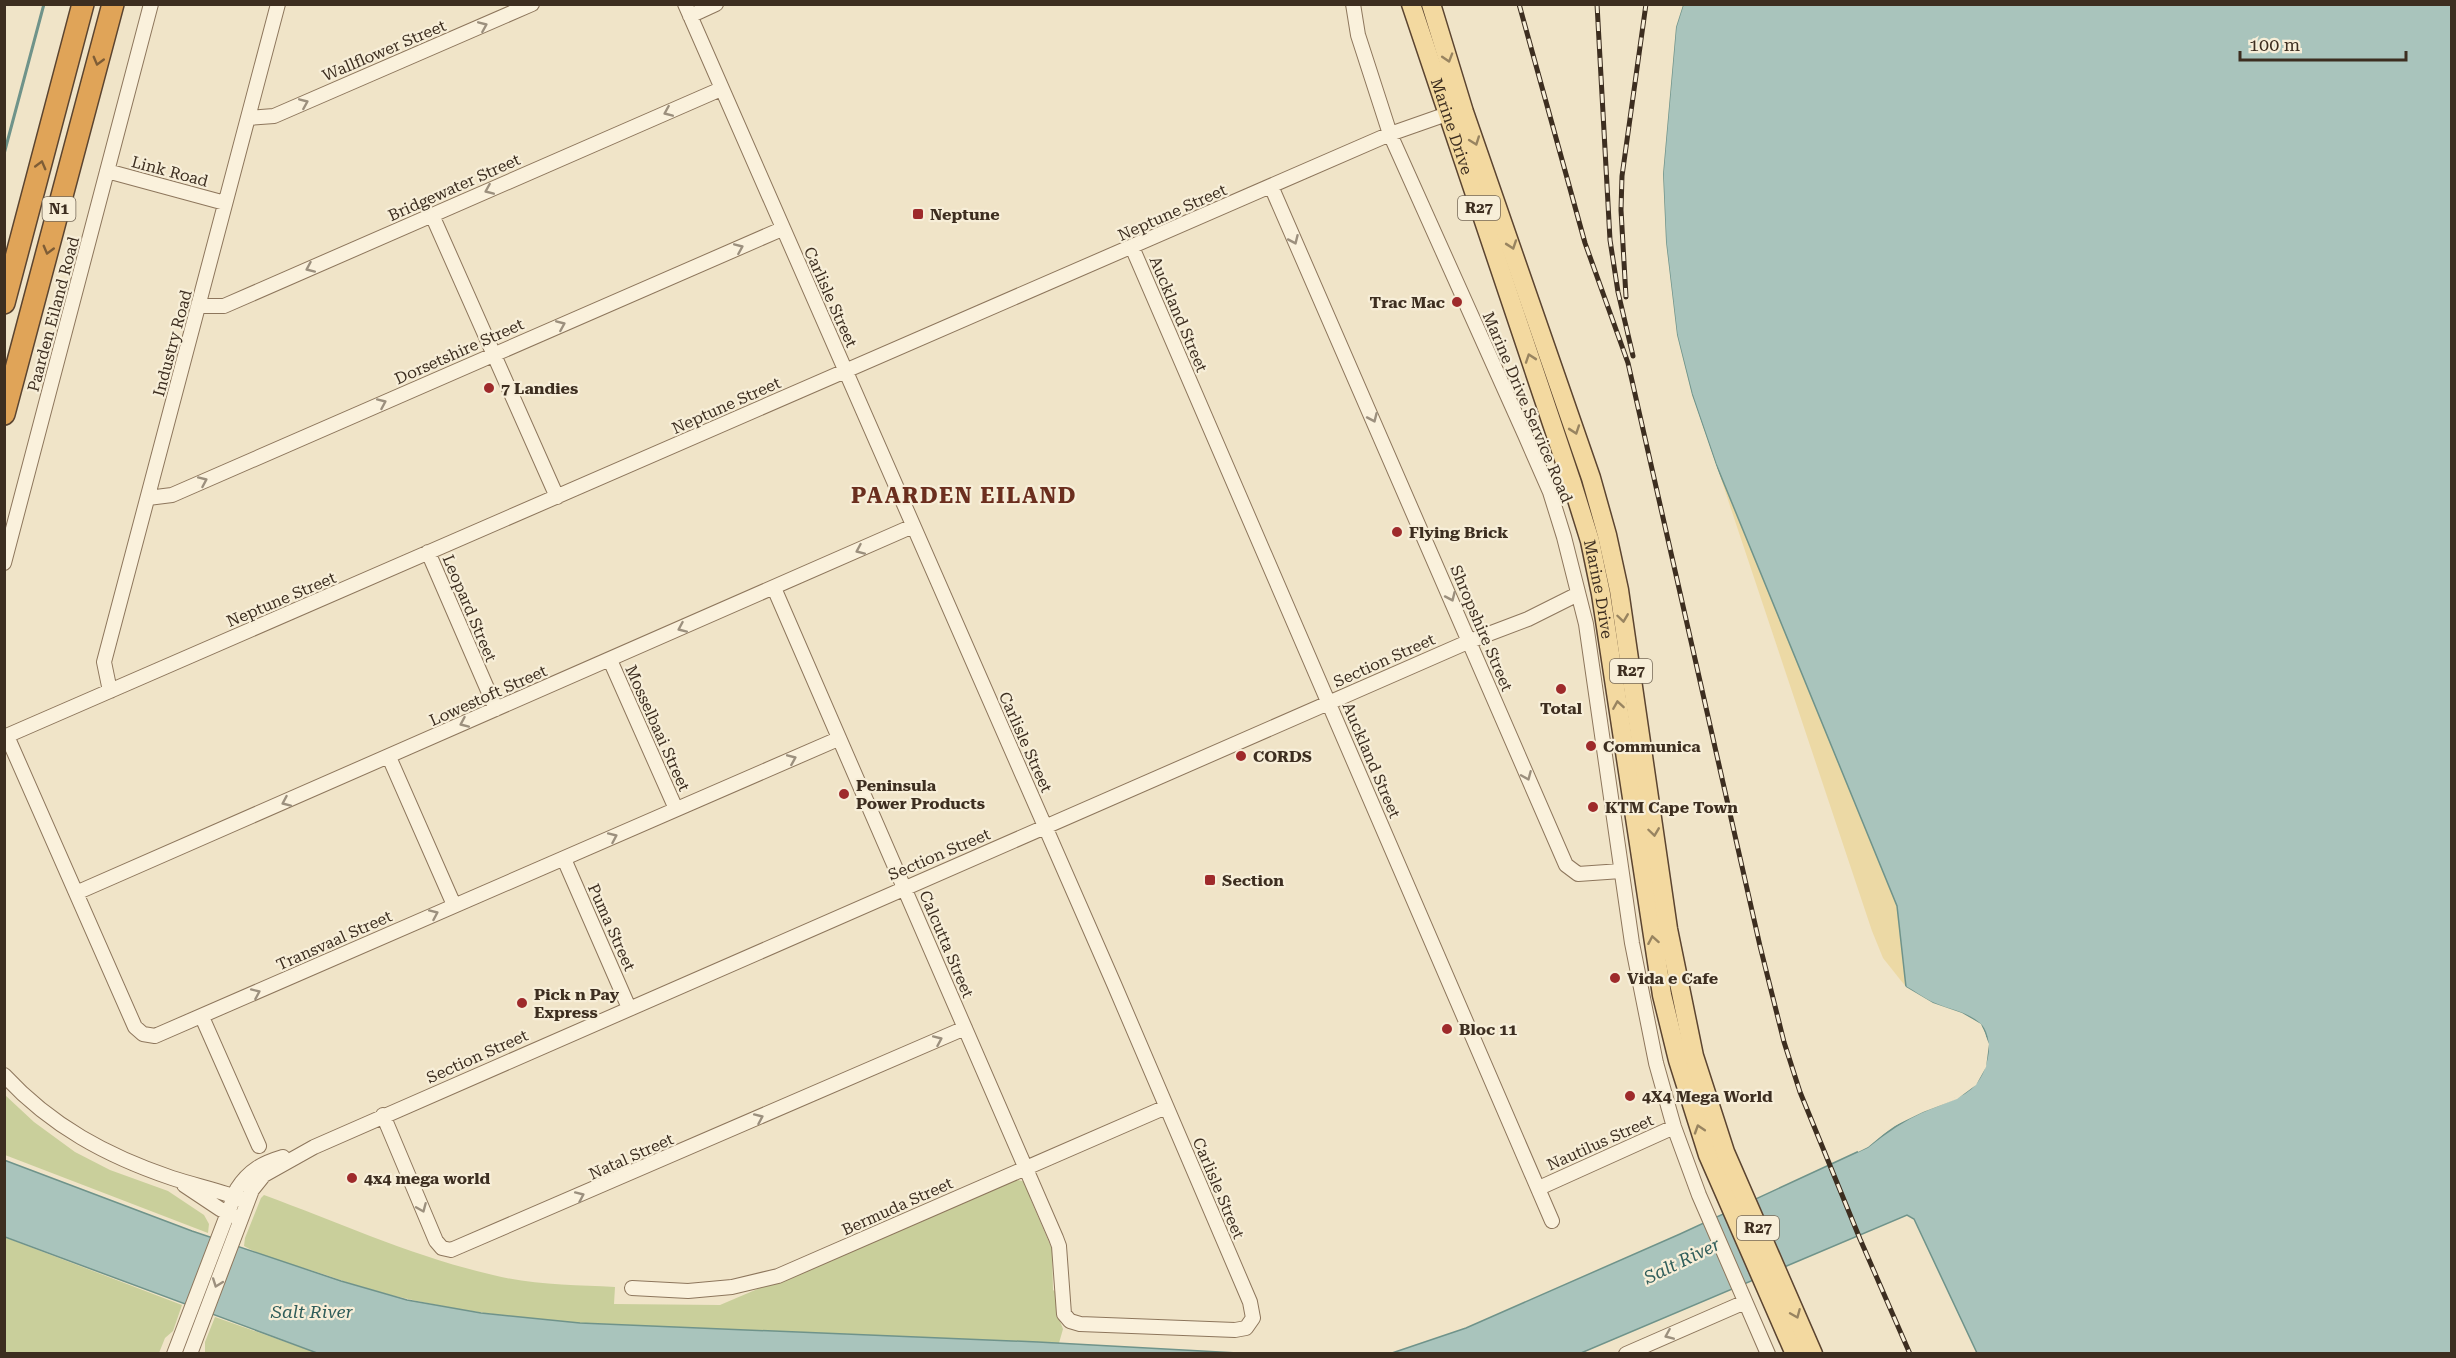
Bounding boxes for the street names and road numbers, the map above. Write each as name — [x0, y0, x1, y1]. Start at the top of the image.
street label: Wallflower Street — [319, 16, 449, 85]
street label: Marine Drive — [1427, 76, 1477, 177]
street label: Bridgewater Street — [385, 150, 523, 225]
street label: Link Road — [129, 152, 210, 191]
street label: Neptune Street — [1115, 180, 1229, 245]
road number: R27 — [1458, 196, 1500, 220]
road number: N1 — [42, 197, 76, 221]
street label: Paarden Eiland Road — [24, 235, 83, 394]
street label: Carlisle Street — [800, 244, 861, 350]
street label: Auckland Street — [1146, 253, 1211, 375]
street label: Industry Road — [149, 288, 196, 399]
street label: Marine Drive Service Road — [1479, 309, 1576, 506]
street label: Dorsetshire Street — [392, 314, 527, 388]
street label: Neptune Street — [669, 373, 783, 438]
street label: Marine Drive — [1580, 538, 1617, 640]
street label: Leopard Street — [438, 552, 501, 665]
street label: Shropshire Street — [1446, 562, 1517, 694]
street label: Neptune Street — [224, 568, 339, 631]
street label: Section Street — [1330, 630, 1438, 691]
road number: R27 — [1610, 659, 1652, 683]
street label: Lowestoft Street — [426, 661, 550, 730]
street label: Mosselbaai Street — [621, 662, 694, 794]
street label: Carlisle Street — [995, 689, 1056, 795]
street label: Auckland Street — [1339, 699, 1404, 821]
street label: Section Street — [885, 824, 993, 885]
street label: Puma Street — [584, 881, 639, 974]
street label: Calcutta Street — [915, 888, 978, 1001]
street label: Transvaal Street — [274, 906, 395, 974]
street label: Section Street — [423, 1026, 531, 1087]
street label: Nautilus Street — [1544, 1110, 1656, 1174]
street label: Natal Street — [586, 1129, 676, 1184]
street label: Carlisle Street — [1189, 1135, 1248, 1242]
street label: Bermuda Street — [839, 1173, 956, 1239]
road number: R27 — [1737, 1216, 1779, 1240]

